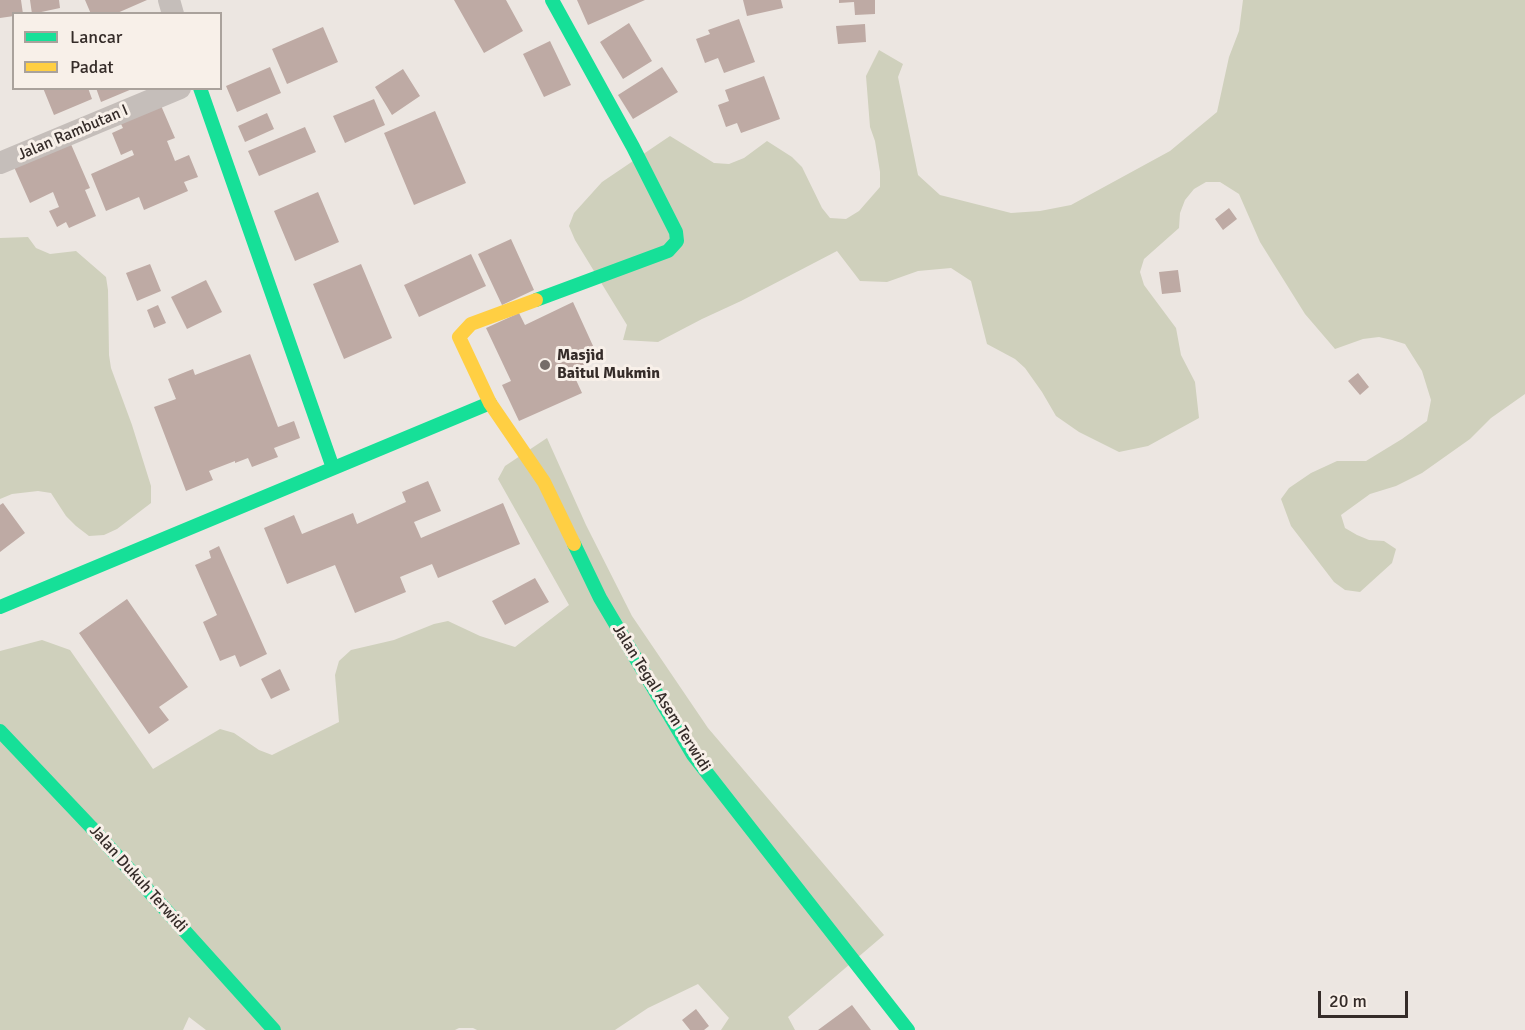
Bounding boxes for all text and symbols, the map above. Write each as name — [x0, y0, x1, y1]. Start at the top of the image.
legend — [12, 12, 222, 90]
text: Lancar — [70, 26, 122, 48]
text: Padat — [70, 56, 114, 78]
street label: Jalan Rambutan I — [15, 101, 131, 165]
place label: Masjid Baitul Mukmin — [557, 346, 660, 384]
marker: Masjid Baitul Mukmin — [538, 358, 552, 372]
street label: Jalan Tegal Asem Terwidi — [608, 621, 714, 775]
street label: Jalan Dukuh Terwidi — [85, 822, 191, 936]
scale bar — [1321, 979, 1411, 1017]
text: 20 m — [1329, 990, 1367, 1012]

